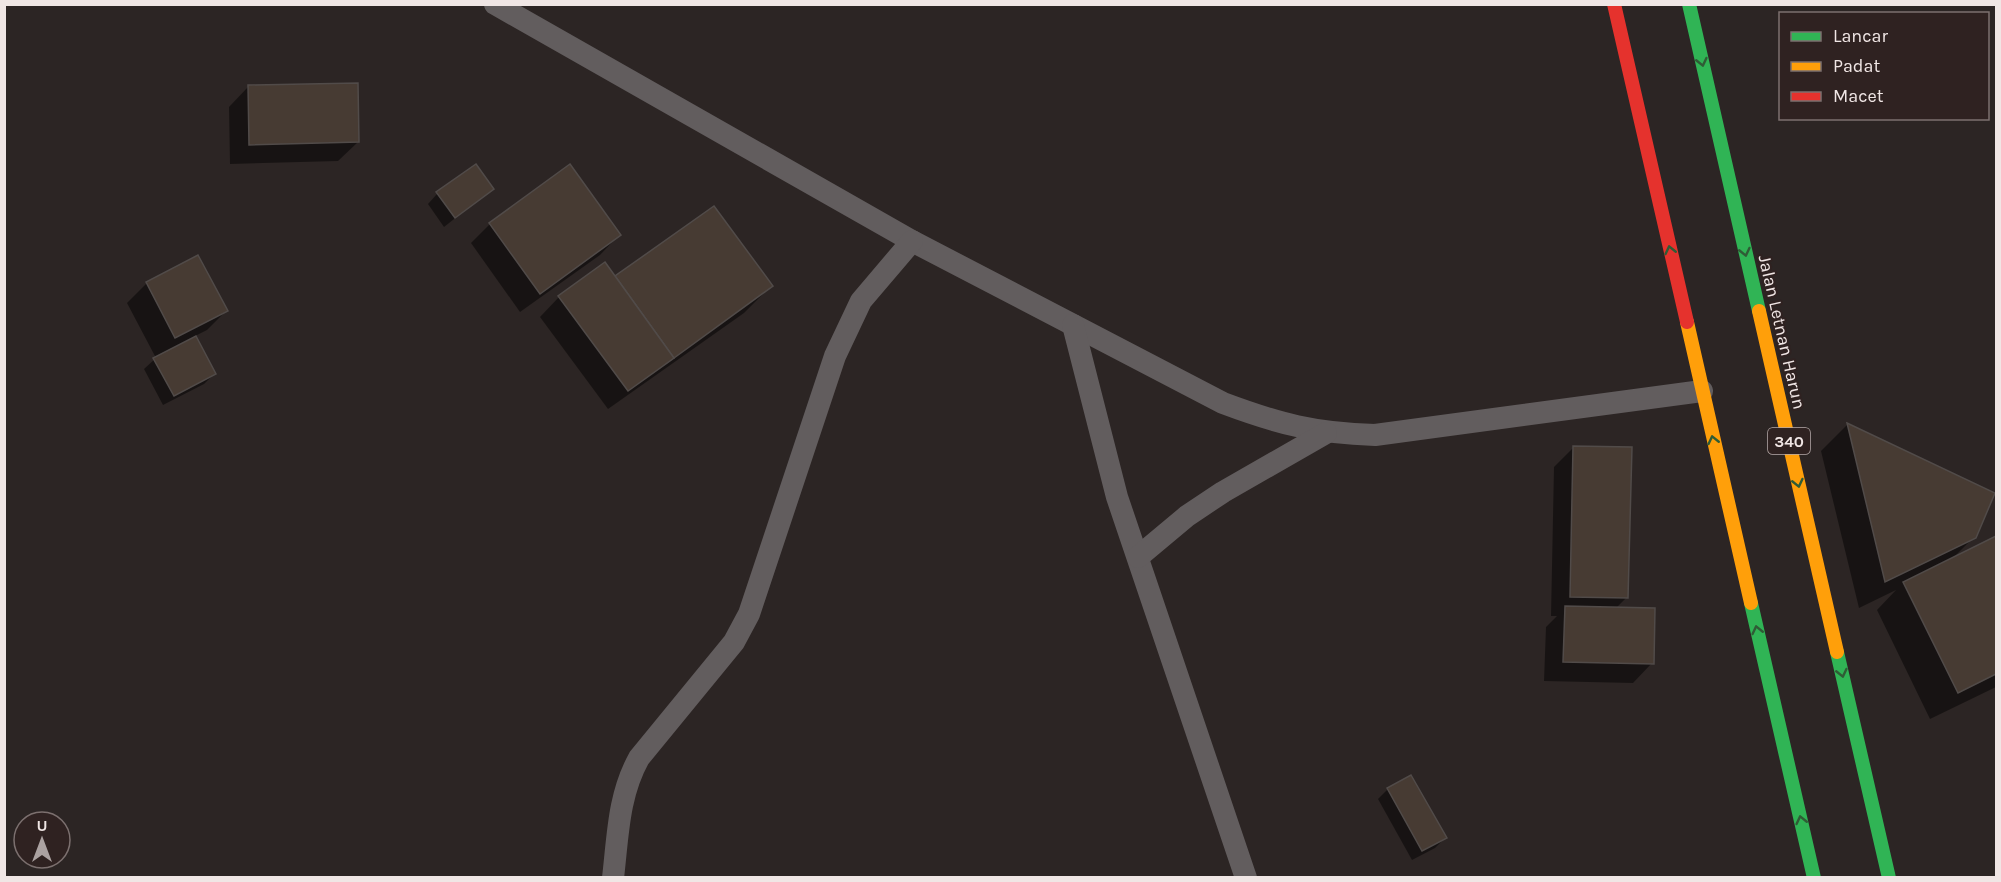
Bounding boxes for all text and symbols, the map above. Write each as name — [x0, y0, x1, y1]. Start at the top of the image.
legend — [1779, 12, 1989, 120]
text: Lancar — [1833, 25, 1888, 47]
text: Padat — [1833, 55, 1880, 77]
one-way arrow — [1694, 56, 1707, 66]
text: Macet — [1833, 85, 1884, 107]
one-way arrow — [1664, 246, 1677, 256]
one-way arrow — [1738, 246, 1751, 256]
street label: Jalan Letnan Harun — [1754, 253, 1810, 411]
road number: 340 — [1768, 428, 1810, 454]
one-way arrow — [1708, 436, 1721, 446]
one-way arrow — [1791, 477, 1804, 487]
one-way arrow — [1752, 626, 1765, 636]
one-way arrow — [1835, 667, 1848, 677]
north arrow — [12, 810, 72, 870]
text: U — [36, 816, 48, 835]
one-way arrow — [1795, 816, 1808, 826]

